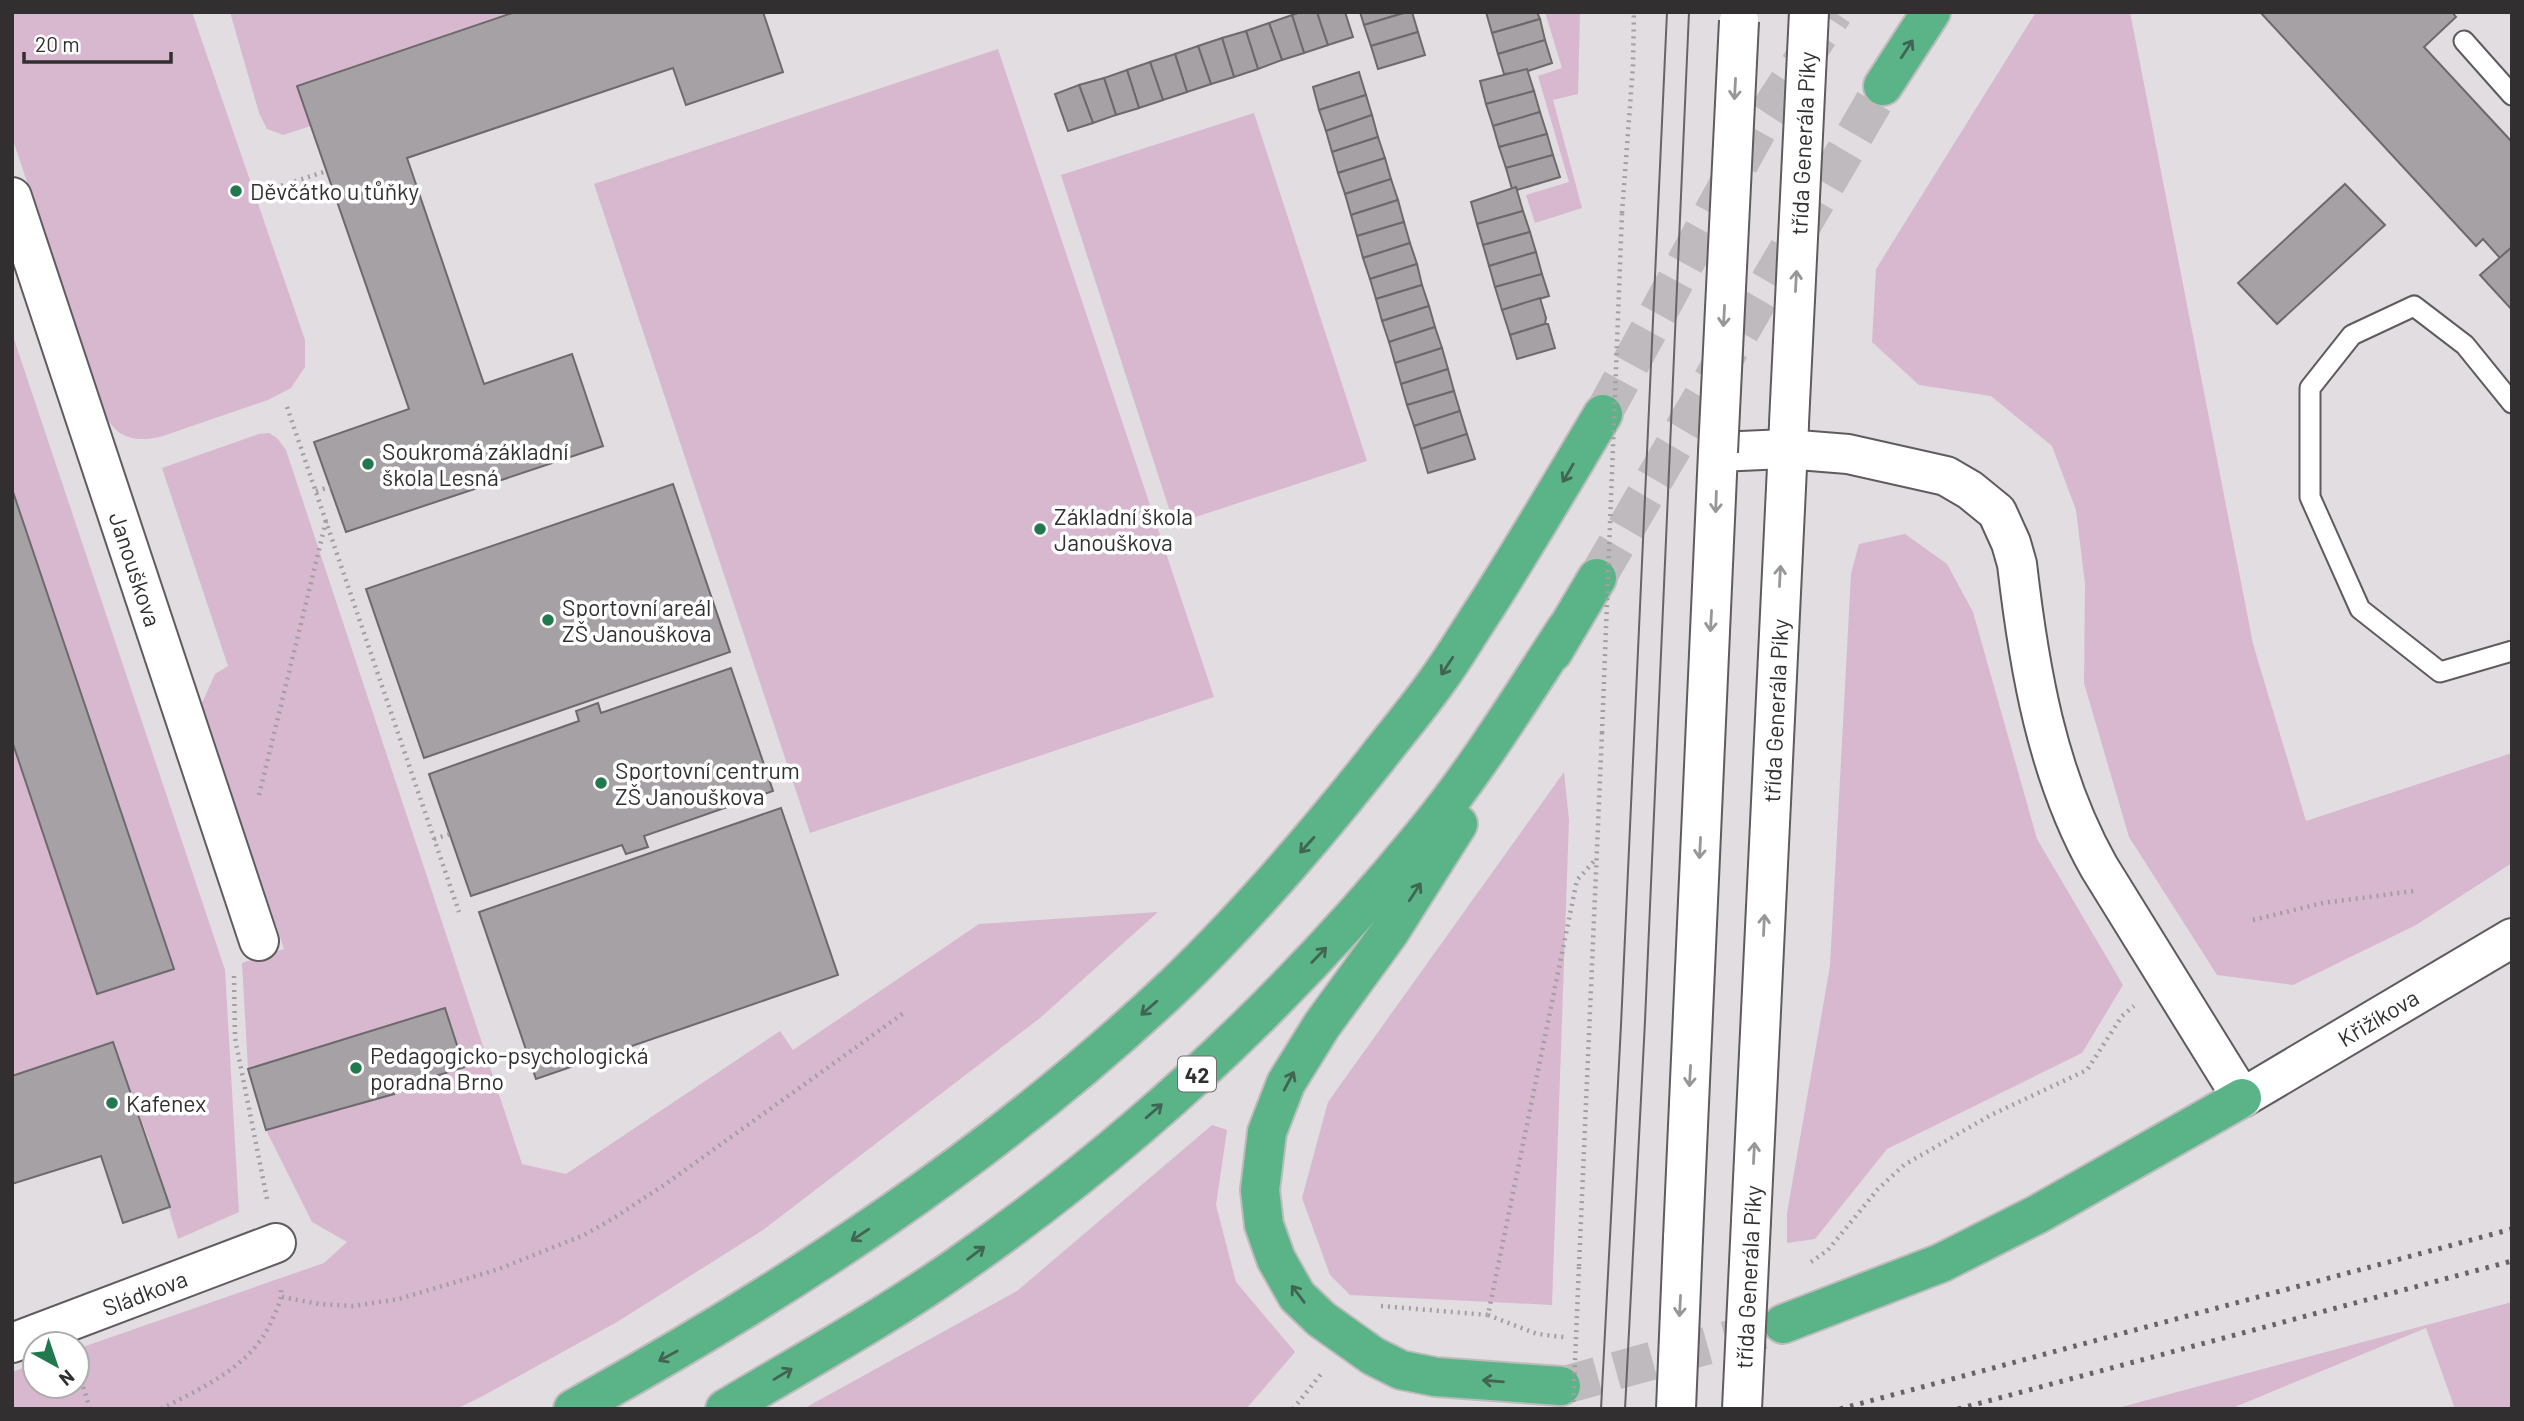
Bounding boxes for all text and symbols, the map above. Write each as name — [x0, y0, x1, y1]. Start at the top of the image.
scale bar — [24, 21, 172, 65]
text: 20 m — [35, 31, 80, 56]
one-way arrow — [1901, 40, 1915, 60]
street label: třída Generála Píky — [1784, 50, 1821, 236]
one-way arrow — [1729, 77, 1742, 100]
place label: Děvčátko u tůňky — [250, 177, 420, 205]
marker: Děvčátko u tůňky — [228, 183, 244, 199]
one-way arrow — [1790, 270, 1803, 293]
one-way arrow — [1718, 304, 1731, 327]
place label: Soukromá základní škola Lesná — [382, 437, 568, 491]
marker: Soukromá základní škola Lesná — [360, 456, 376, 472]
one-way arrow — [1561, 462, 1574, 483]
one-way arrow — [1709, 491, 1722, 514]
place label: Základní škola Janouškova — [1054, 502, 1193, 556]
street label: Janouškova — [103, 508, 168, 630]
marker: Základní škola Janouškova — [1032, 521, 1048, 537]
one-way arrow — [1774, 564, 1787, 587]
place label: Sportovní areál ZŠ Janouškova — [562, 593, 712, 647]
one-way arrow — [1704, 609, 1717, 632]
marker: Sportovní areál ZŠ Janouškova — [540, 612, 556, 628]
street label: třída Generála Píky — [1757, 618, 1794, 803]
one-way arrow — [1440, 655, 1454, 675]
place label: Sportovní centrum ZŠ Janouškova — [615, 756, 800, 810]
marker: Sportovní centrum ZŠ Janouškova — [593, 775, 609, 791]
one-way arrow — [1299, 835, 1315, 853]
one-way arrow — [1694, 837, 1707, 860]
one-way arrow — [1408, 883, 1423, 902]
one-way arrow — [1758, 914, 1771, 937]
one-way arrow — [1310, 947, 1327, 964]
street label: Křižíkova — [2332, 983, 2423, 1052]
one-way arrow — [1140, 1000, 1158, 1016]
place label: Pedagogicko-psychologická poradna Brno — [370, 1041, 648, 1095]
road number: 42 — [1178, 1056, 1216, 1092]
marker: Pedagogicko-psychologická poradna Brno — [348, 1060, 364, 1076]
one-way arrow — [1684, 1064, 1697, 1087]
one-way arrow — [1282, 1071, 1296, 1092]
place label: Kafenex — [126, 1089, 206, 1117]
marker: Kafenex — [104, 1095, 120, 1111]
one-way arrow — [1145, 1103, 1163, 1119]
one-way arrow — [1747, 1141, 1760, 1164]
street label: třída Generála Píky — [1729, 1184, 1767, 1369]
one-way arrow — [851, 1228, 871, 1242]
one-way arrow — [966, 1245, 984, 1260]
street label: Sládkova — [98, 1264, 191, 1321]
one-way arrow — [1291, 1286, 1306, 1304]
one-way arrow — [1674, 1294, 1687, 1317]
north arrow — [21, 1330, 91, 1400]
one-way arrow — [658, 1350, 679, 1363]
text: N — [55, 1366, 79, 1391]
one-way arrow — [773, 1366, 793, 1380]
one-way arrow — [1482, 1374, 1505, 1387]

